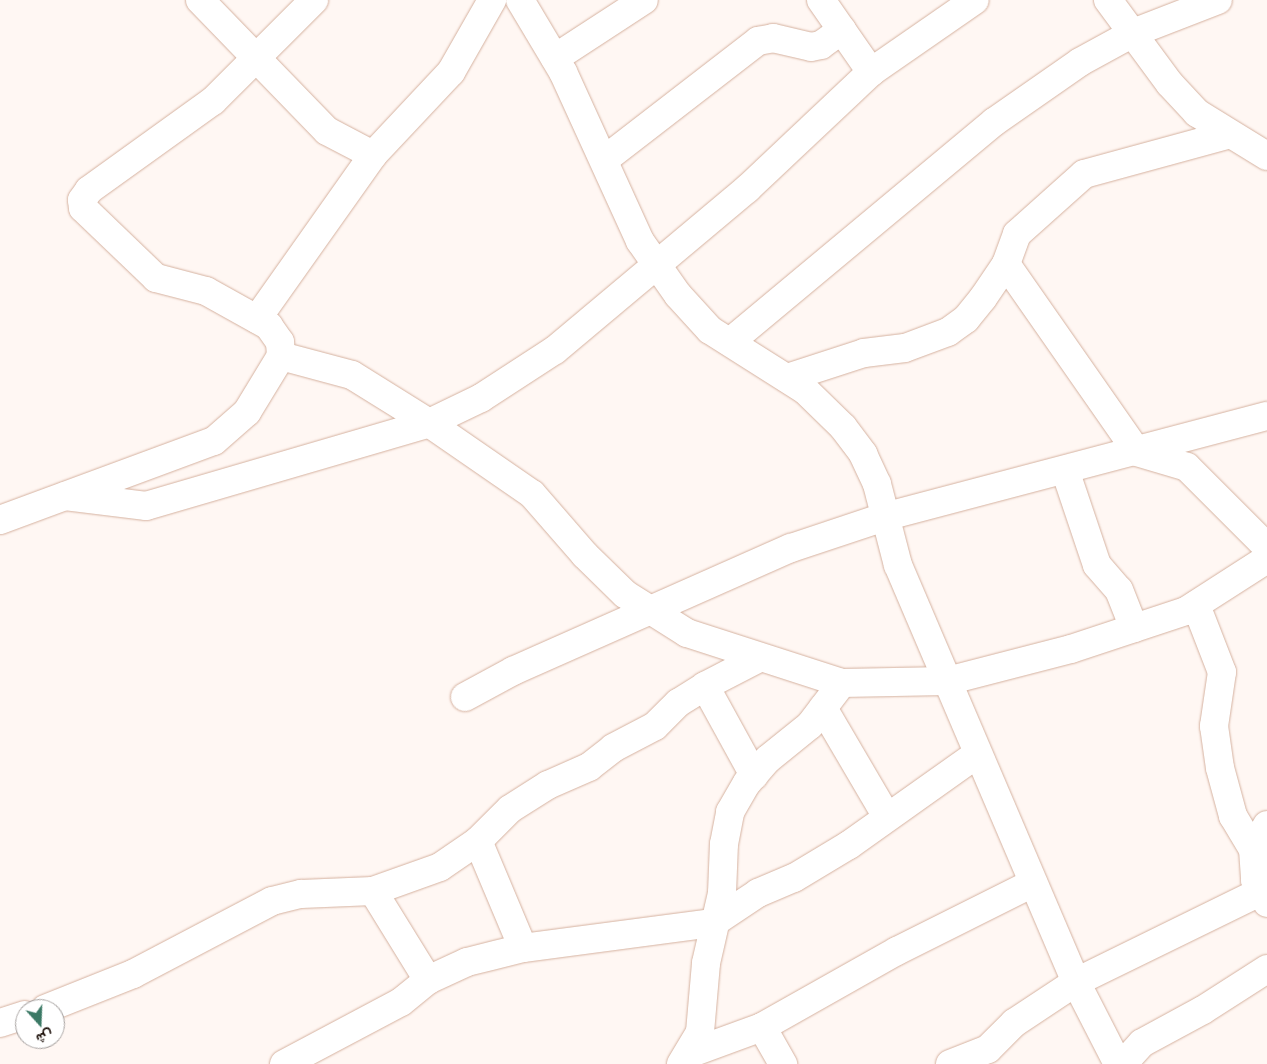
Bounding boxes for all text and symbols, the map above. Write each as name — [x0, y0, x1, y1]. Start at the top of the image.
north arrow — [15, 999, 65, 1049]
text: ش — [34, 1027, 55, 1048]

